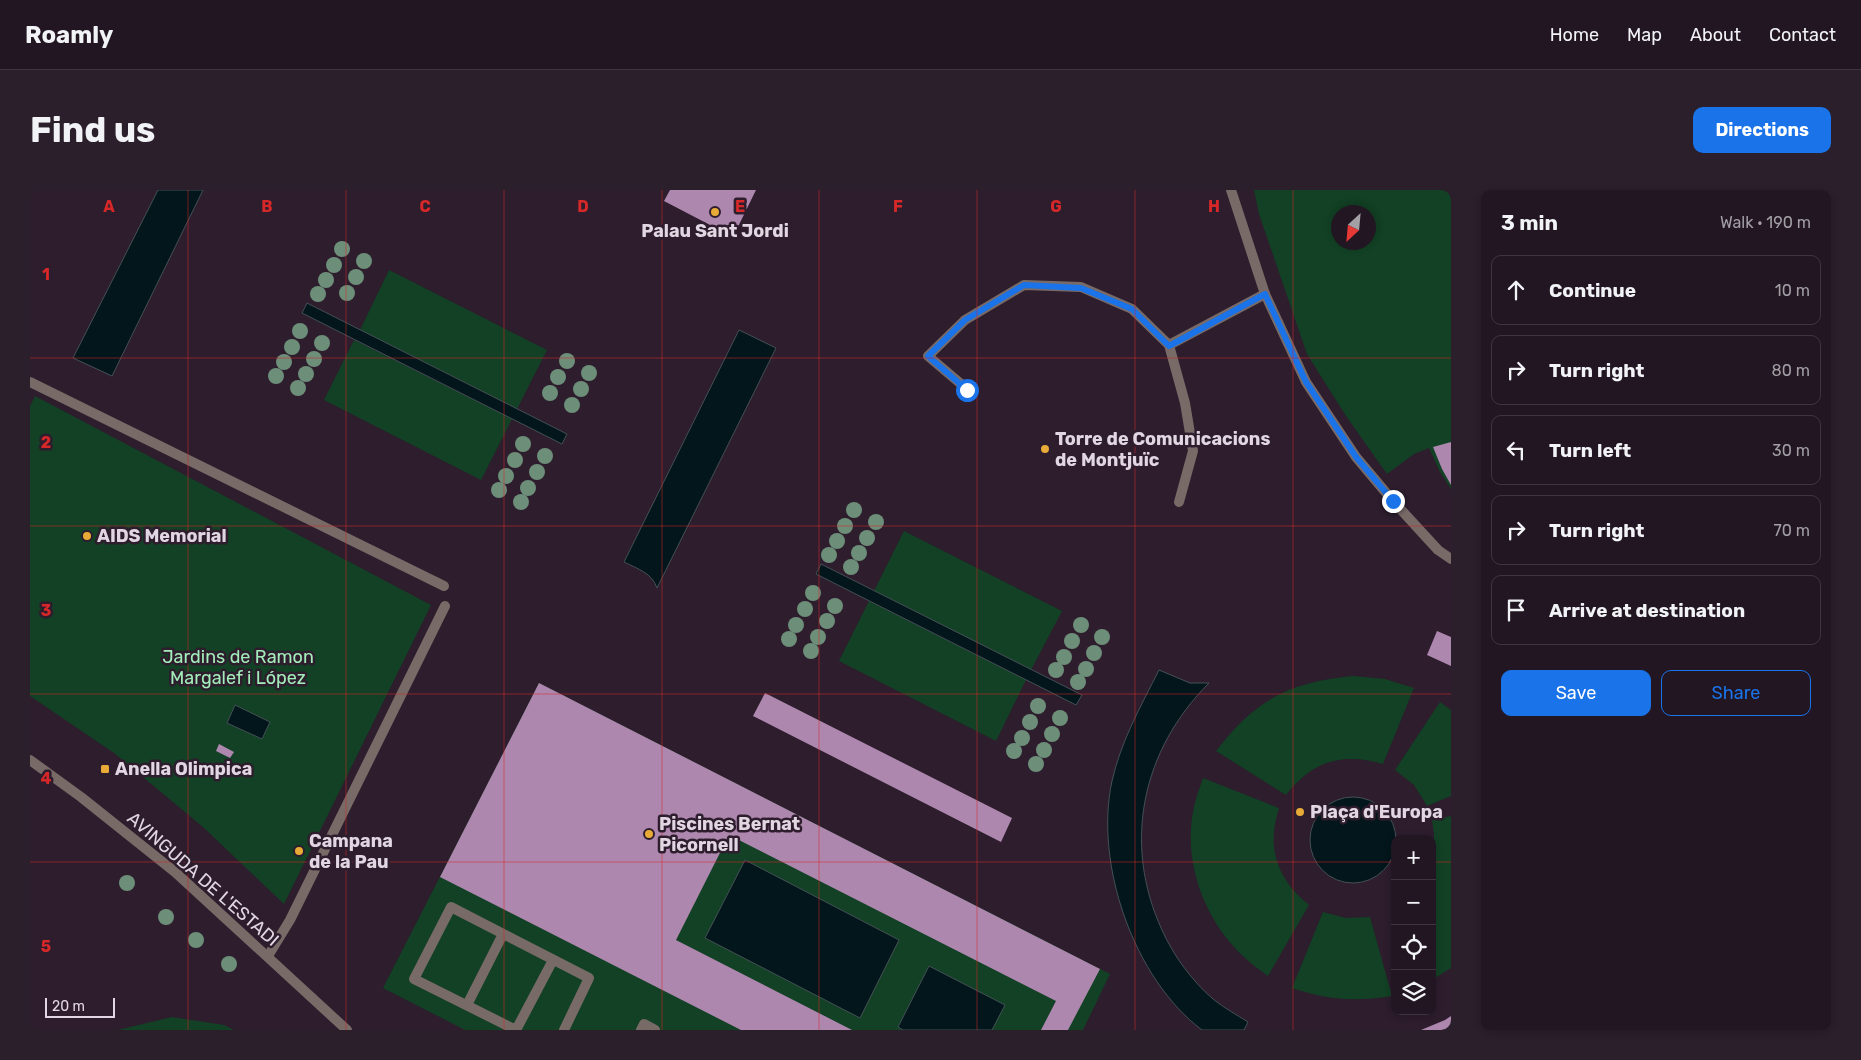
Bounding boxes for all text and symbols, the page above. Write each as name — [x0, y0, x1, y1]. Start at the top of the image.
text: Roamly — [25, 21, 113, 49]
text: Home — [1550, 24, 1599, 46]
text: Map — [1627, 24, 1662, 46]
text: About — [1690, 24, 1741, 46]
text: Contact — [1769, 24, 1836, 46]
button: Directions — [1693, 107, 1831, 153]
text: Find us — [30, 109, 155, 151]
text: A — [103, 197, 115, 216]
text: B — [261, 197, 273, 216]
text: C — [419, 197, 431, 216]
text: D — [577, 197, 589, 216]
text: E — [735, 197, 745, 216]
text: F — [893, 197, 903, 216]
text: G — [1050, 197, 1062, 216]
text: H — [1208, 197, 1220, 216]
north arrow — [1331, 205, 1376, 250]
marker: Palau Sant Jordi — [709, 206, 721, 218]
text: 3 min — [1501, 210, 1558, 235]
text: Walk · 190 m — [1720, 213, 1811, 232]
place label: Palau Sant Jordi — [641, 220, 789, 242]
text: 1 — [42, 265, 50, 284]
icon: ahead — [1502, 276, 1530, 304]
text: Continue — [1549, 279, 1636, 302]
text: 10 m — [1775, 281, 1810, 300]
icon: right — [1502, 356, 1530, 384]
text: Turn right — [1549, 359, 1644, 382]
text: 80 m — [1772, 361, 1810, 380]
route start — [956, 379, 979, 402]
place label: Torre de Comunicacions de Montjuïc — [1055, 428, 1270, 471]
text: 2 — [41, 433, 51, 452]
icon: left — [1502, 436, 1530, 464]
text: Turn left — [1549, 439, 1631, 462]
text: 30 m — [1772, 441, 1810, 460]
marker: Torre de Comunicacions de Montjuïc — [1039, 443, 1051, 455]
route end — [1382, 490, 1405, 513]
icon: right — [1502, 516, 1530, 544]
text: Turn right — [1549, 519, 1644, 542]
text: 70 m — [1773, 521, 1810, 540]
place label: AIDS Memorial — [97, 525, 227, 547]
marker: AIDS Memorial — [81, 530, 93, 542]
icon: arrive — [1502, 596, 1530, 624]
text: Arrive at destination — [1549, 599, 1745, 622]
text: 3 — [41, 601, 51, 620]
park label: Jardins de Ramon Margalef i López — [162, 646, 314, 689]
button: Save — [1501, 670, 1651, 716]
button: Share — [1661, 670, 1811, 716]
place label: Anella Olimpica — [115, 758, 252, 780]
marker: Anella Olimpica — [99, 763, 111, 775]
text: 4 — [41, 769, 52, 788]
place label: Plaça d'Europa — [1310, 801, 1443, 823]
marker: Plaça d'Europa — [1294, 806, 1306, 818]
street label: AVINGUDA DE L'ESTADI — [123, 807, 283, 951]
place label: Piscines Bernat Picornell — [659, 813, 800, 856]
marker: Piscines Bernat Picornell — [643, 828, 655, 840]
place label: Campana de la Pau — [309, 830, 393, 873]
map controls — [1391, 835, 1436, 1015]
button: + — [1391, 835, 1436, 880]
marker: Campana de la Pau — [293, 845, 305, 857]
button: − — [1391, 880, 1436, 925]
button: locate — [1391, 925, 1436, 970]
text: 5 — [41, 937, 51, 956]
button: layers — [1391, 970, 1436, 1015]
scale bar — [45, 995, 115, 1018]
text: 20 m — [52, 998, 85, 1015]

